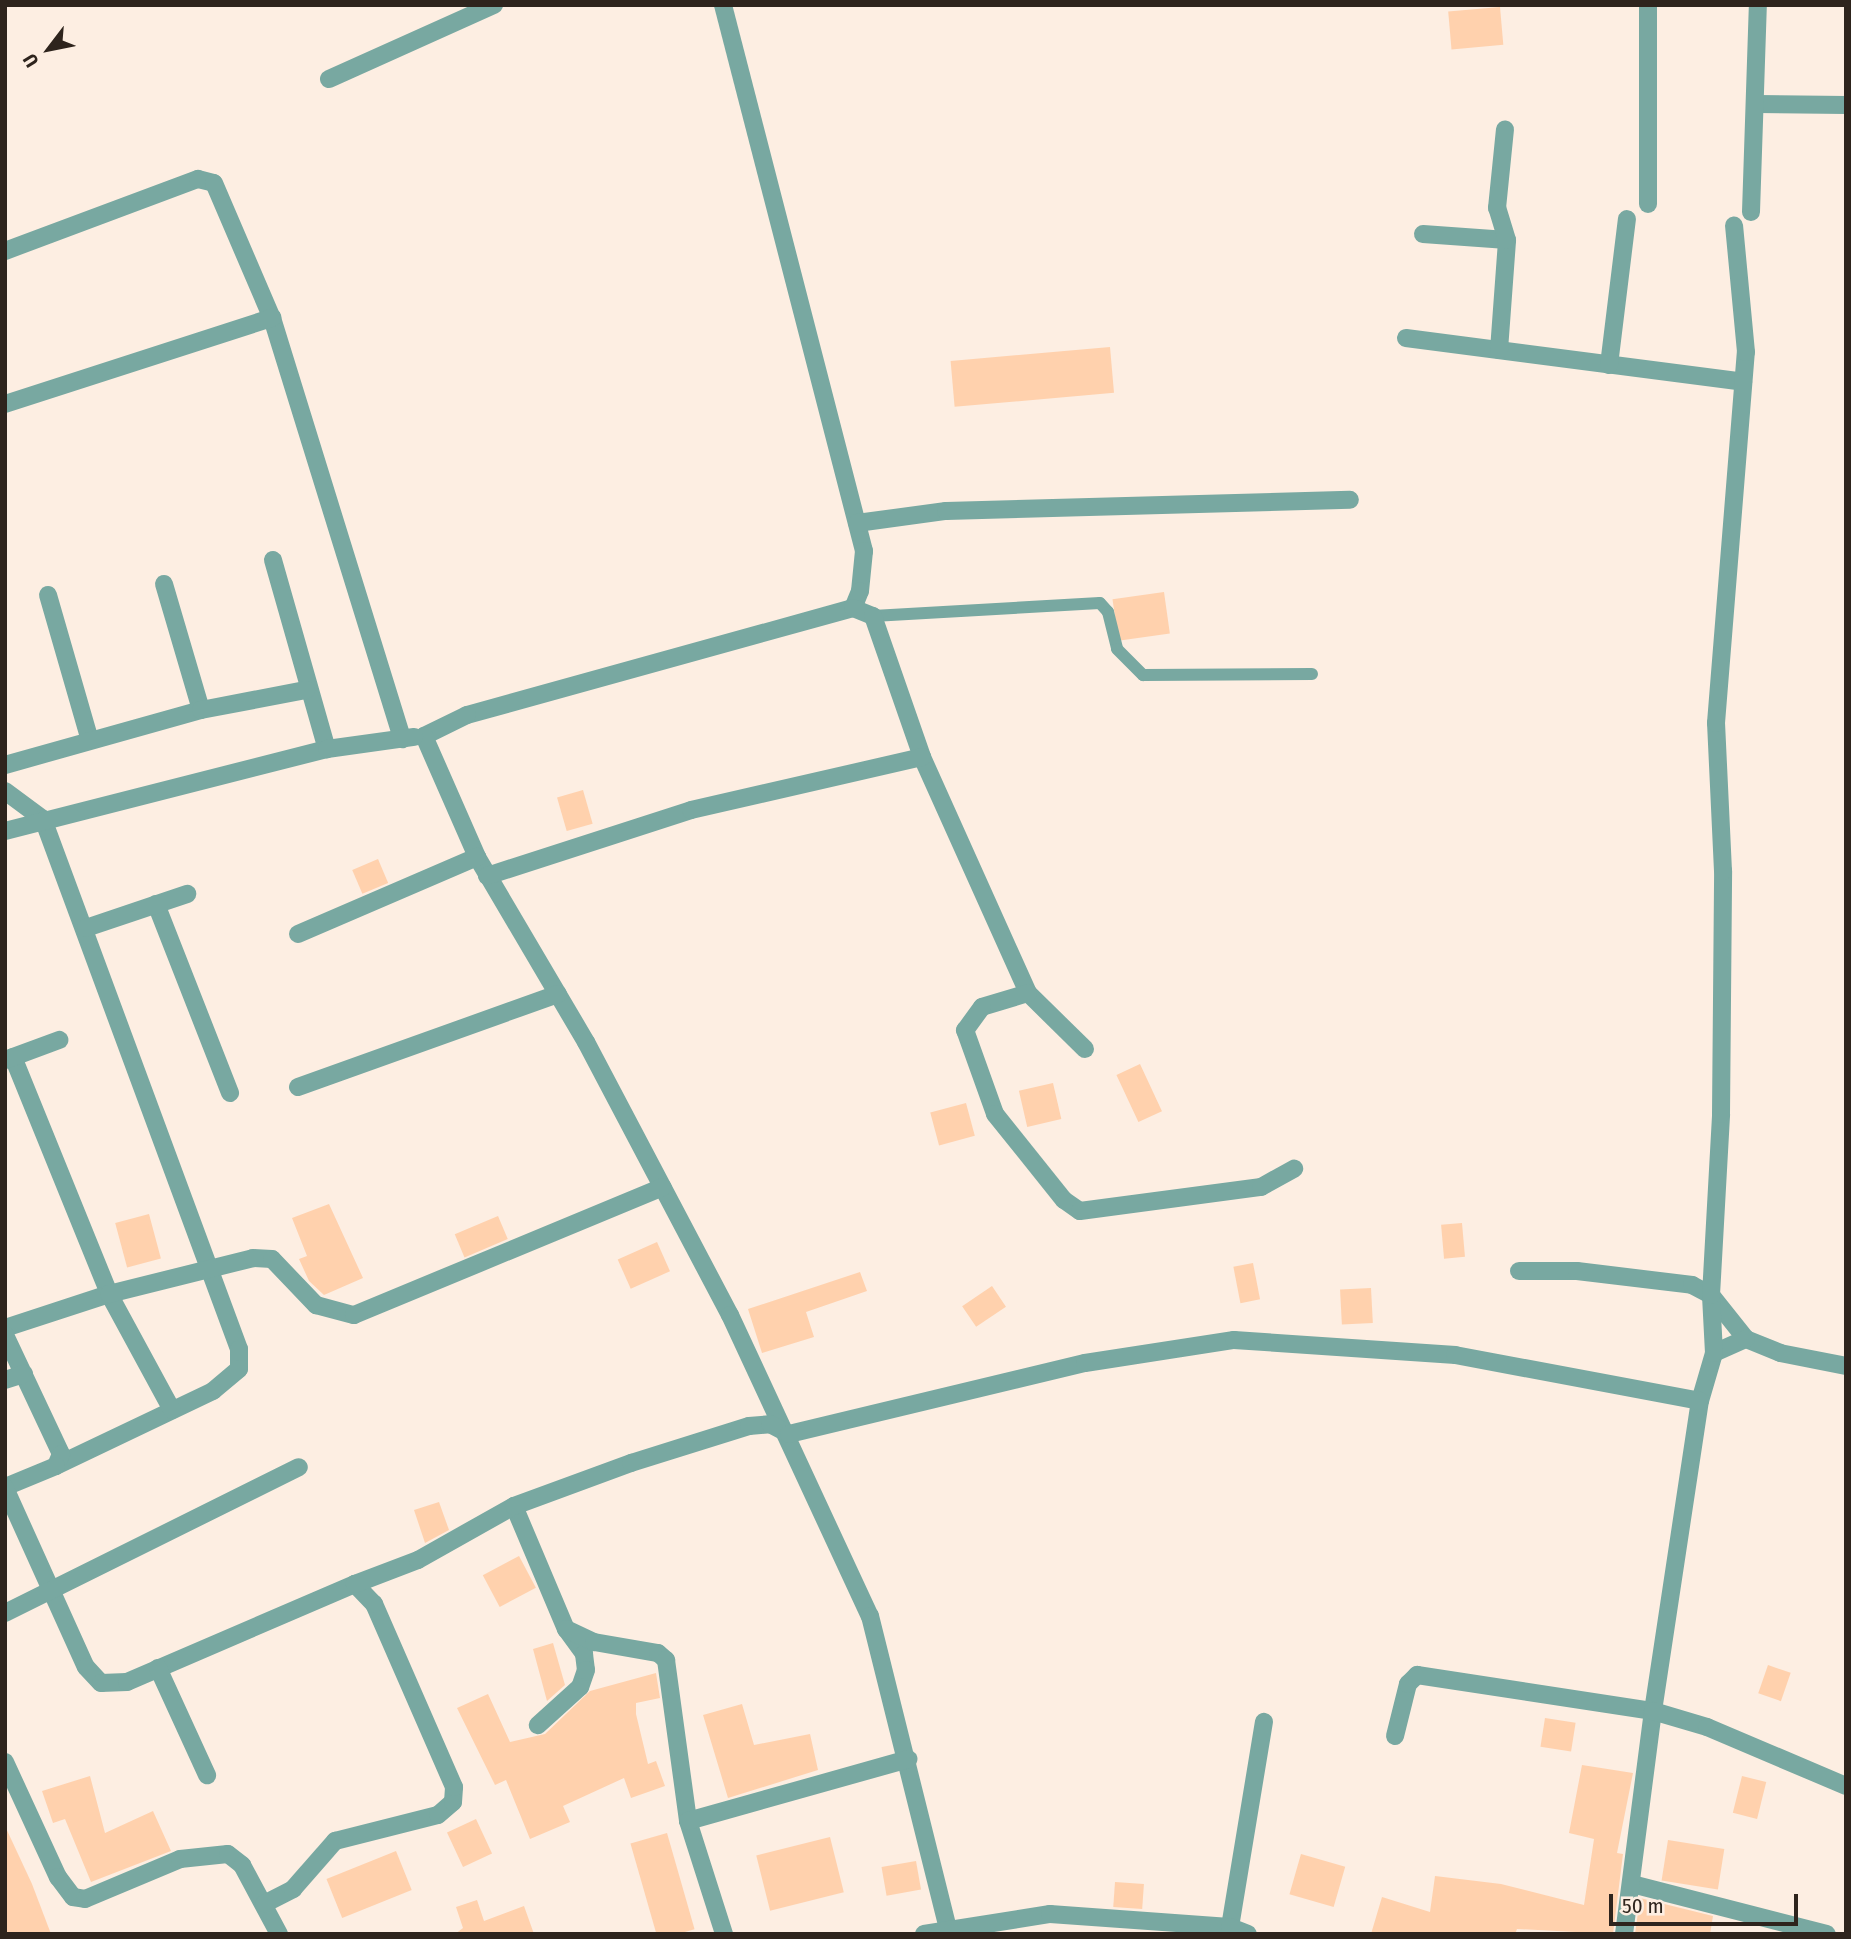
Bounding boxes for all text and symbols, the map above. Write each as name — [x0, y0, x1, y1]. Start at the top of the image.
north arrow — [14, 14, 84, 84]
text: U — [18, 50, 43, 71]
scale bar — [1613, 1880, 1802, 1924]
text: 50 m — [1622, 1893, 1664, 1919]

